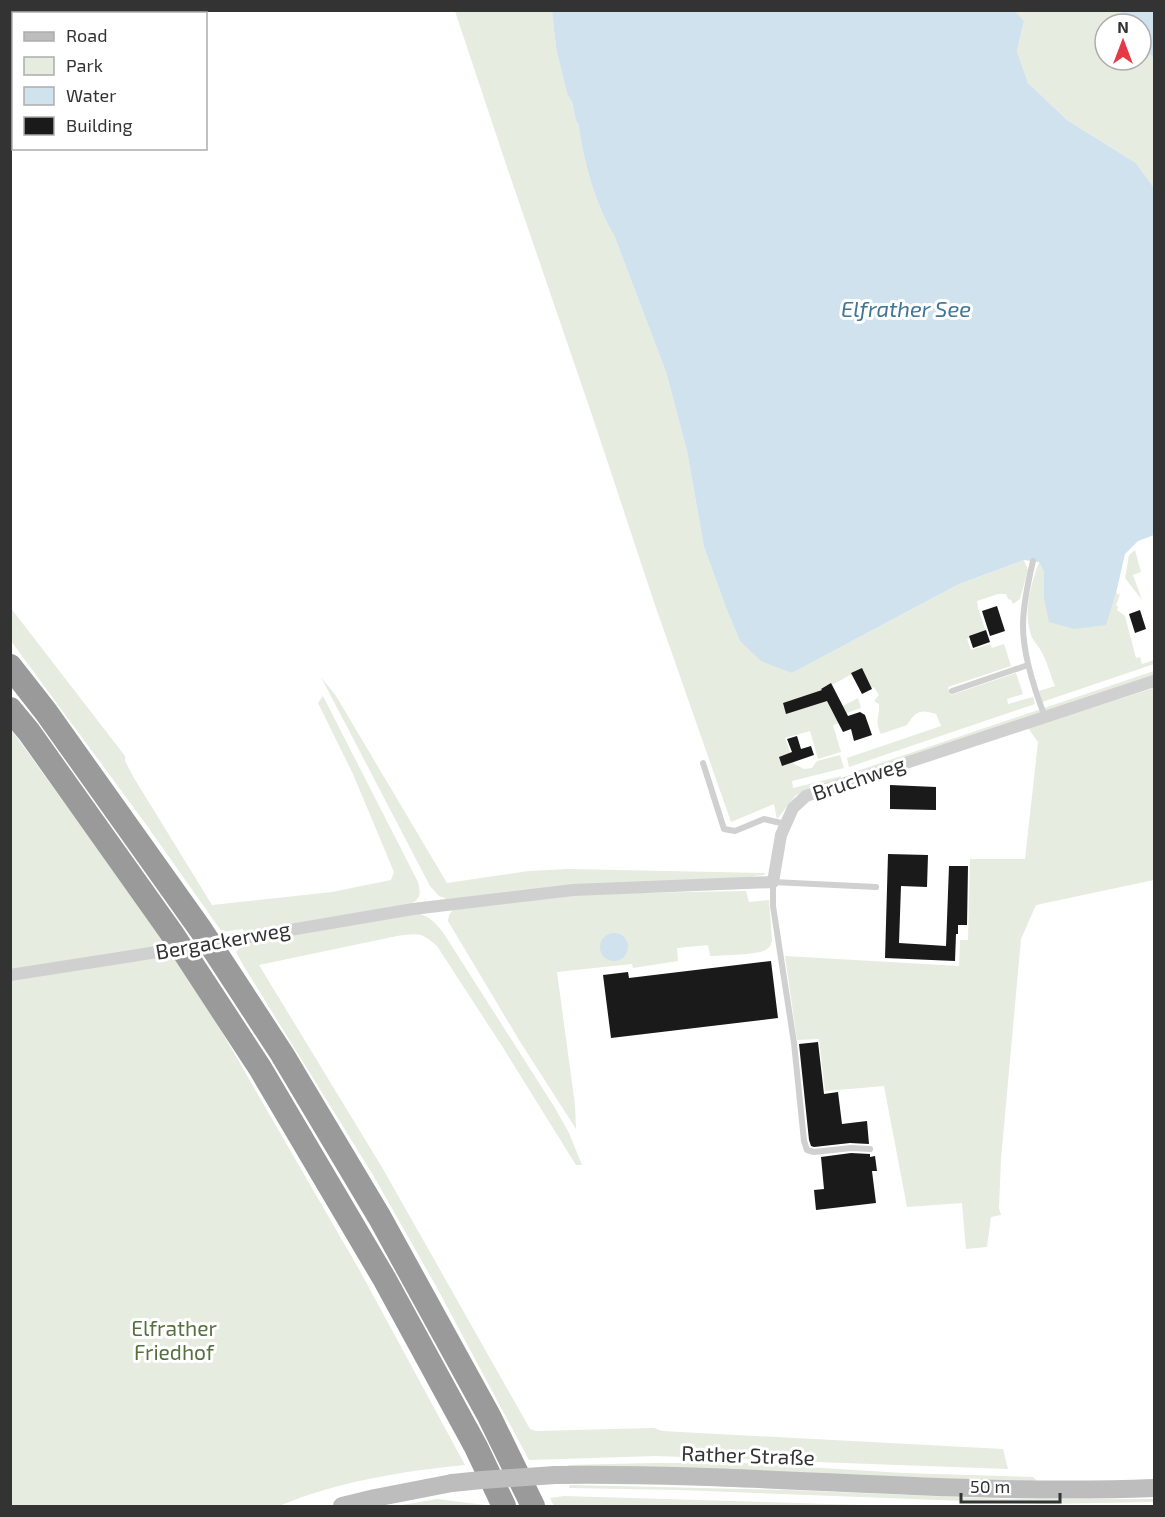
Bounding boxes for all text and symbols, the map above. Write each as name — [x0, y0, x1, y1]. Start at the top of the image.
legend — [12, 12, 207, 150]
north arrow — [1093, 12, 1153, 72]
text: N — [1117, 17, 1129, 36]
text: Road — [66, 24, 107, 46]
text: Park — [66, 54, 103, 76]
text: Water — [66, 84, 116, 106]
text: Building — [66, 114, 133, 136]
water label: Elfrather See — [841, 295, 971, 321]
street label: Bruchweg — [809, 750, 908, 805]
street label: Bergackerweg — [153, 915, 292, 964]
park label: Elfrather Friedhof — [131, 1315, 217, 1364]
street label: Rather Straße — [681, 1440, 815, 1469]
scale bar — [961, 1466, 1060, 1504]
text: 50 m — [970, 1475, 1010, 1497]

